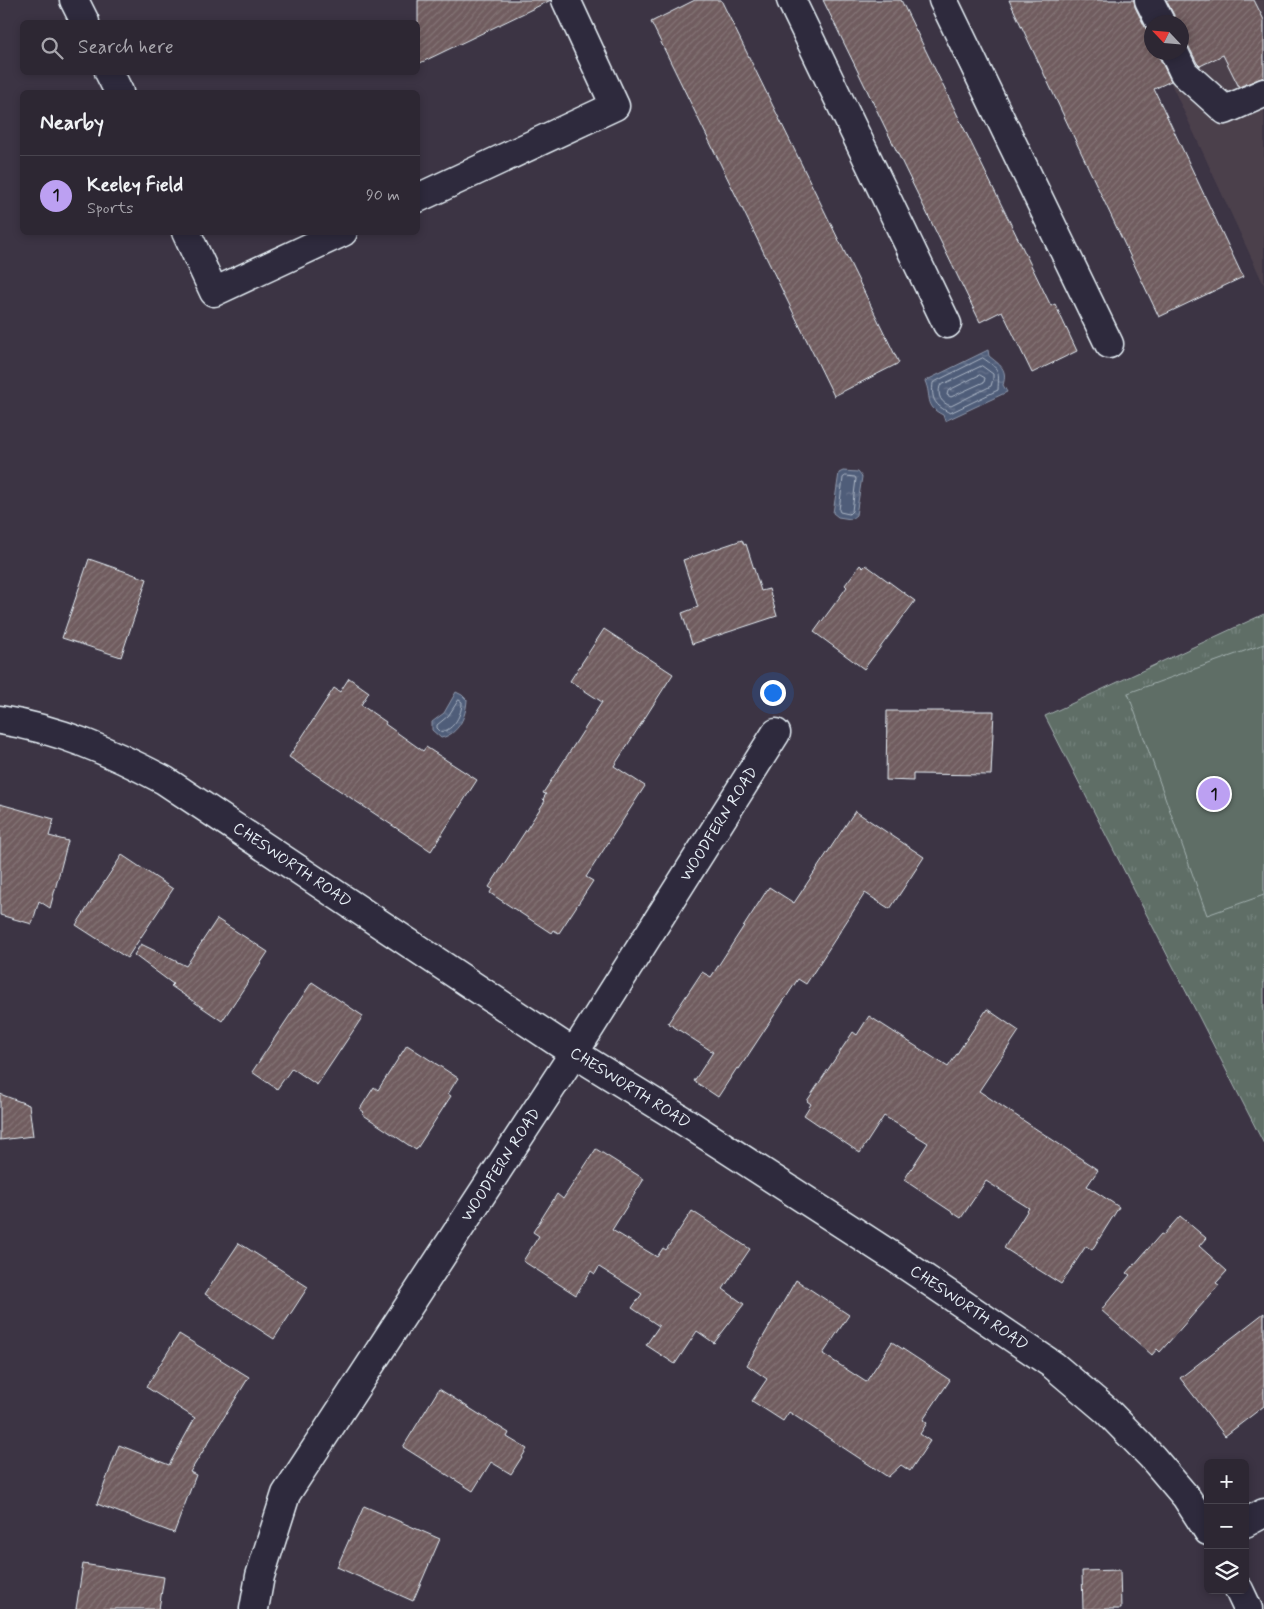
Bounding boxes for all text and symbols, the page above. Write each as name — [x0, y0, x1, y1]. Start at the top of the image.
north arrow — [1144, 15, 1189, 60]
search box — [20, 20, 420, 75]
icon: search — [38, 34, 66, 62]
text: Search here — [78, 35, 174, 60]
text: Nearby — [40, 109, 104, 137]
text: Keeley Field — [87, 173, 183, 198]
text: 1 — [52, 185, 60, 206]
text: 90 m — [366, 185, 400, 206]
text: Sports — [87, 198, 133, 219]
your location — [760, 680, 786, 706]
street label: WOODFERN ROAD — [675, 763, 763, 885]
pin: 1 — [1198, 775, 1230, 813]
street label: CHESWORTH ROAD — [229, 818, 355, 912]
street label: CHESWORTH ROAD — [566, 1042, 694, 1134]
street label: WOODFERN ROAD — [456, 1104, 546, 1226]
street label: CHESWORTH ROAD — [906, 1261, 1032, 1355]
map controls — [1204, 1459, 1249, 1594]
button: + — [1204, 1459, 1249, 1504]
button: − — [1204, 1504, 1249, 1549]
button: layers — [1204, 1549, 1249, 1594]

